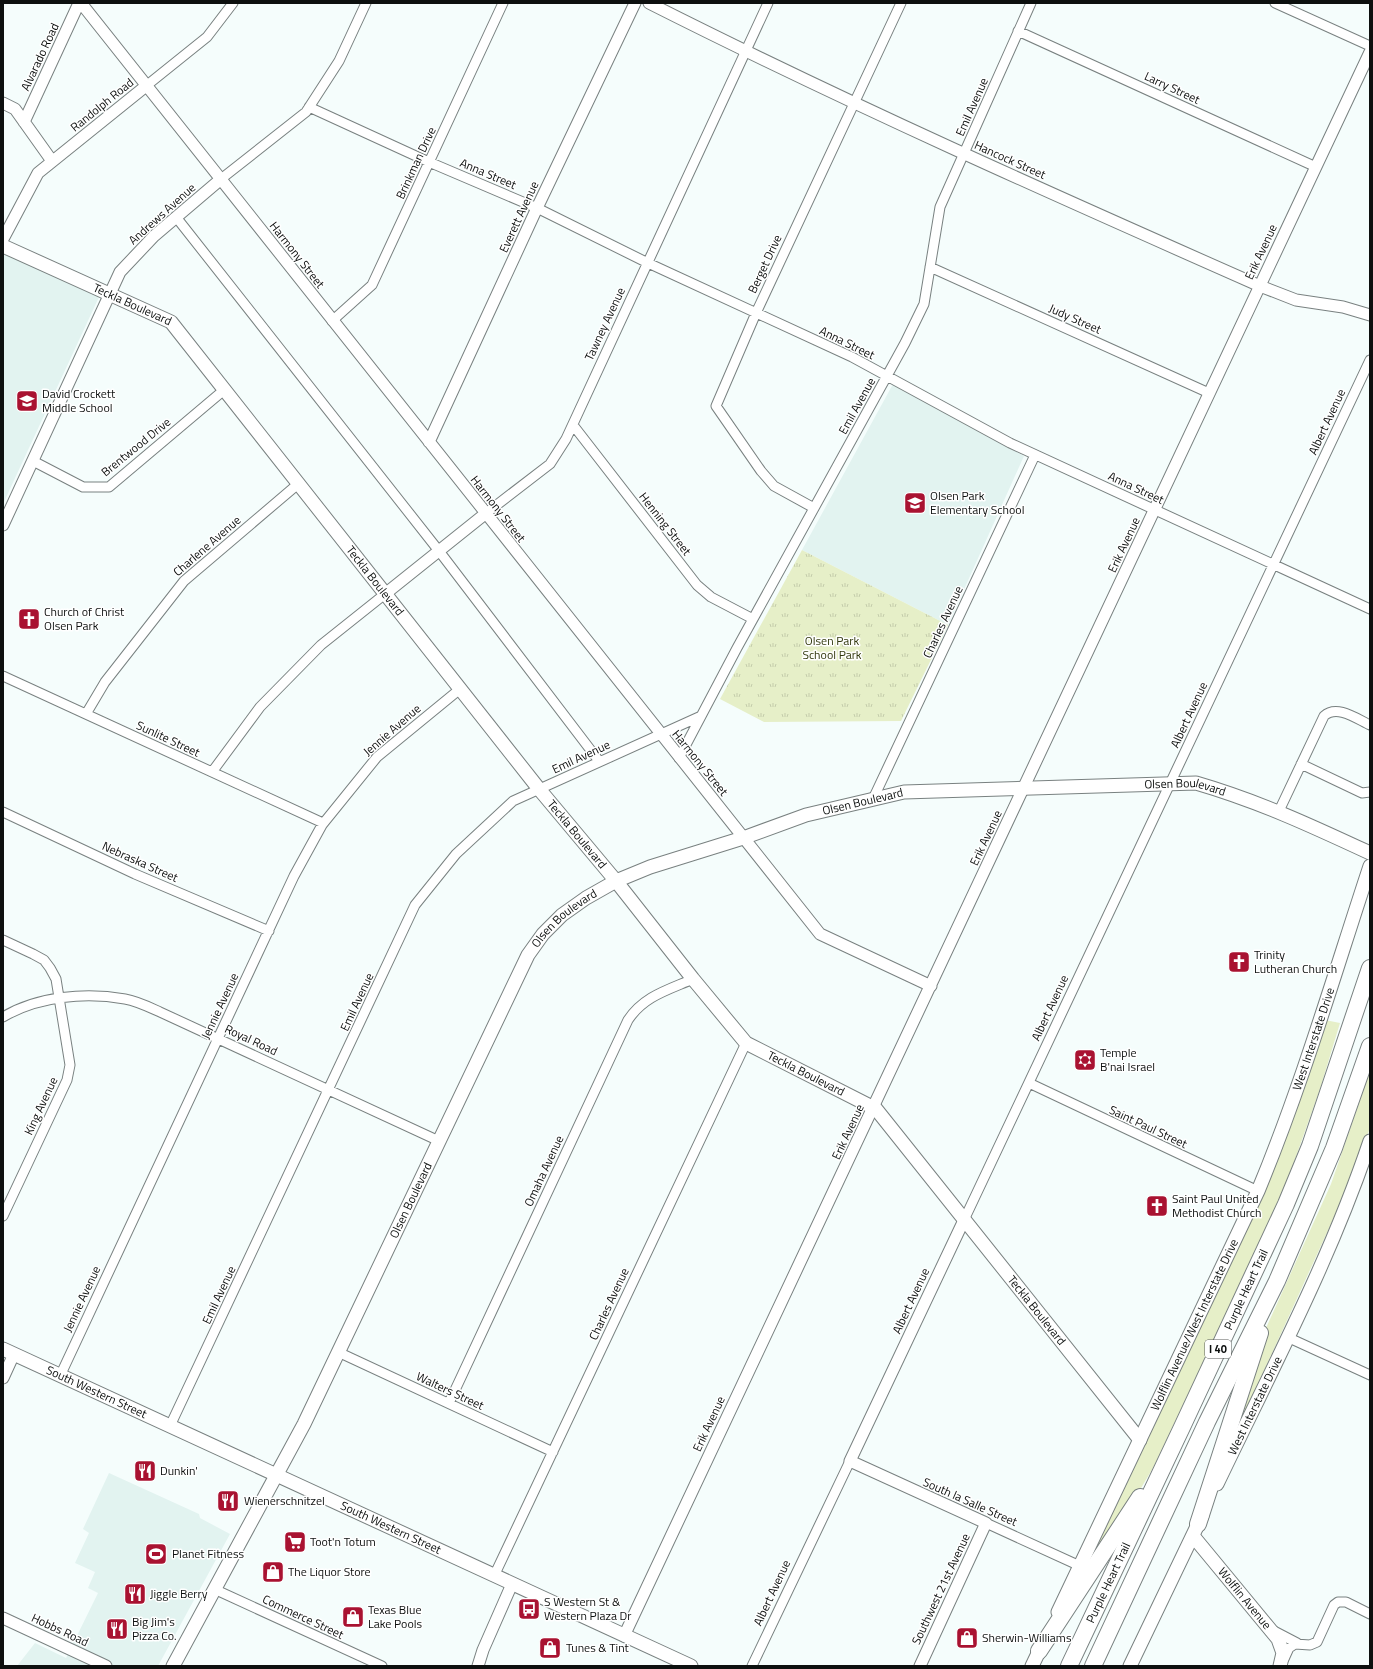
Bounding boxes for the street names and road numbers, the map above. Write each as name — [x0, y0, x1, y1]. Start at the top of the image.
street label: Alvarado Road — [15, 20, 64, 94]
street label: Larry Street — [1141, 66, 1204, 109]
street label: Randolph Road — [66, 73, 137, 136]
street label: Emil Avenue — [950, 74, 993, 139]
street label: Brinkman Drive — [391, 124, 441, 202]
street label: Hancock Street — [971, 135, 1050, 184]
street label: Anna Street — [457, 153, 520, 194]
street label: Andrews Avenue — [124, 178, 200, 249]
street label: Everett Avenue — [494, 178, 543, 256]
street label: Harmony Street — [265, 217, 330, 293]
street label: Erik Avenue — [1239, 221, 1282, 283]
street label: Berget Drive — [743, 231, 786, 296]
street label: Teckla Boulevard — [90, 278, 175, 330]
street label: Tawney Avenue — [579, 284, 630, 364]
street label: Judy Street — [1046, 299, 1105, 339]
street label: Anna Street — [816, 321, 879, 365]
street label: Emil Avenue — [833, 374, 880, 438]
street label: Albert Avenue — [1303, 386, 1350, 458]
street label: Brentwood Drive — [97, 412, 175, 481]
street label: Anna Street — [1105, 466, 1168, 509]
street label: Harmony Street — [466, 471, 531, 547]
street label: Henning Street — [635, 488, 697, 560]
street label: Charlene Avenue — [168, 511, 245, 581]
street label: Erik Avenue — [1102, 514, 1145, 576]
street label: Teckla Boulevard — [342, 541, 409, 620]
street label: Charles Avenue — [918, 583, 968, 661]
street label: Albert Avenue — [1165, 679, 1212, 751]
street label: Jennie Avenue — [359, 699, 425, 760]
street label: Sunlite Street — [133, 715, 204, 762]
street label: Harmony Street — [668, 725, 734, 801]
street label: Emil Avenue — [549, 735, 613, 778]
street label: Olsen Boulevard — [1144, 773, 1229, 801]
street label: Olsen Boulevard — [820, 783, 905, 820]
street label: Teckla Boulevard — [543, 795, 612, 873]
street label: Erik Avenue — [964, 807, 1007, 869]
street label: Nebraska Street — [99, 836, 182, 887]
street label: Olsen Boulevard — [526, 884, 600, 951]
street label: Jennie Avenue — [196, 969, 243, 1042]
street label: Emil Avenue — [335, 970, 378, 1034]
street label: Albert Avenue — [1026, 972, 1073, 1044]
street label: West Interstate Drive — [1287, 985, 1339, 1093]
street label: Royal Road — [222, 1019, 281, 1060]
street label: Teckla Boulevard — [764, 1045, 848, 1101]
street label: King Avenue — [19, 1074, 62, 1138]
street label: Saint Paul Street — [1106, 1100, 1191, 1153]
street label: Erik Avenue — [826, 1101, 869, 1163]
street label: Omaha Avenue — [519, 1132, 568, 1210]
street label: Olsen Boulevard — [384, 1159, 437, 1241]
street label: Wolflin Avenue/West Interstate Drive — [1145, 1235, 1243, 1414]
street label: Purple Heart Trail — [1219, 1246, 1273, 1333]
street label: Jennie Avenue — [58, 1262, 105, 1335]
street label: Emil Avenue — [197, 1263, 240, 1327]
street label: Charles Avenue — [584, 1265, 634, 1343]
street label: Albert Avenue — [887, 1265, 934, 1337]
street label: Teckla Boulevard — [1003, 1271, 1071, 1349]
road number: I 40 — [1205, 1340, 1231, 1358]
street label: West Interstate Drive — [1222, 1353, 1287, 1458]
street label: South Western Street — [43, 1360, 151, 1423]
street label: Walters Street — [413, 1367, 488, 1415]
street label: Erik Avenue — [687, 1393, 730, 1455]
street label: South la Salle Street — [920, 1472, 1021, 1531]
street label: South Western Street — [337, 1496, 445, 1559]
street label: Southwest 21st Avenue — [906, 1530, 975, 1648]
street label: Purple Heart Trail — [1081, 1539, 1135, 1626]
street label: Albert Avenue — [748, 1557, 795, 1629]
street label: Wolflin Avenue — [1214, 1563, 1276, 1633]
street label: Commerce Street — [259, 1589, 348, 1644]
street label: Hobbs Road — [28, 1608, 92, 1651]

